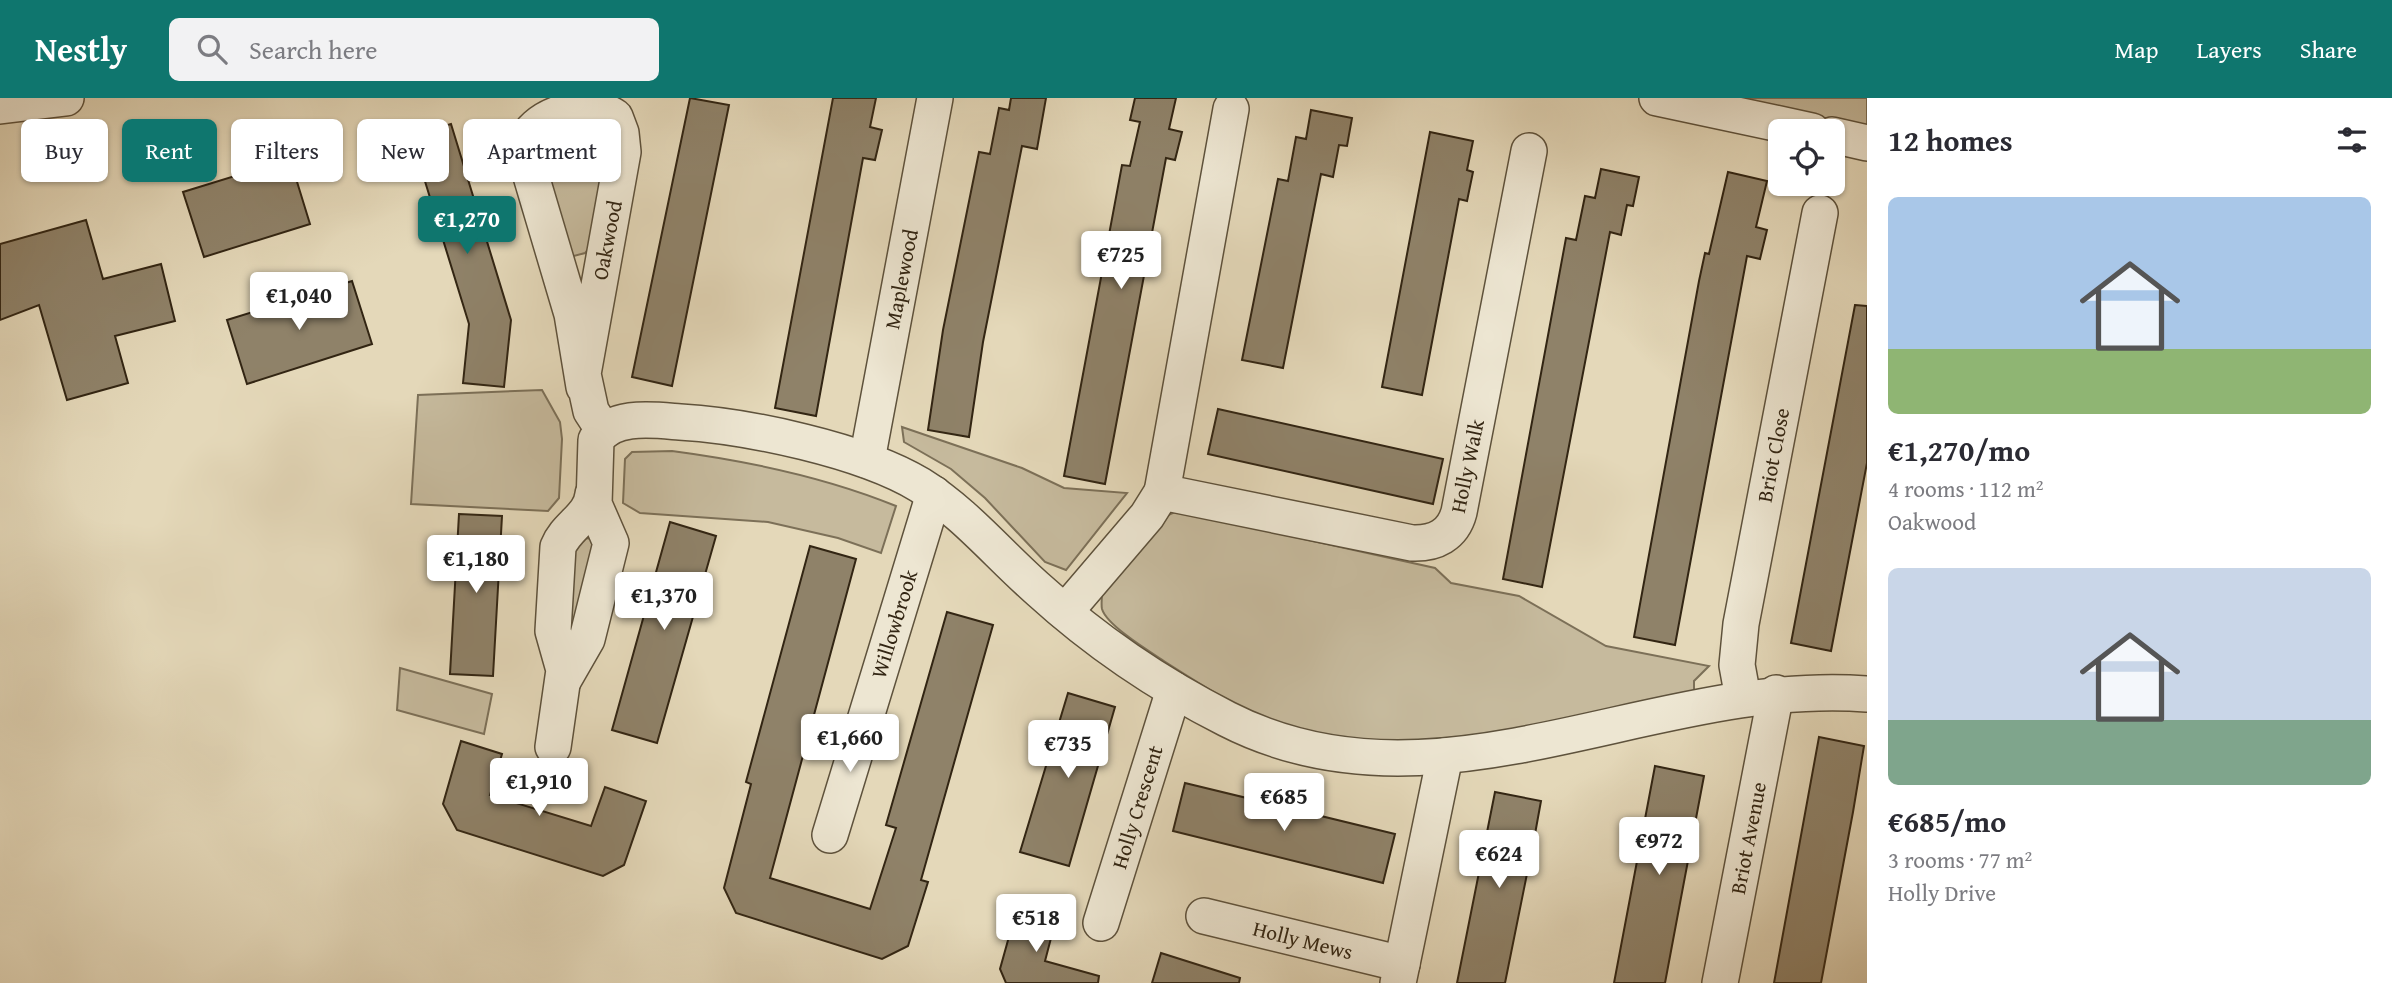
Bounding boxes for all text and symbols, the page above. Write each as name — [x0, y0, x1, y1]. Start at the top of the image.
search box — [169, 18, 659, 81]
text: Nestly — [35, 25, 127, 73]
icon: search — [193, 30, 231, 68]
text: Search here — [249, 30, 377, 69]
text: Map — [2115, 32, 2158, 67]
text: Layers — [2196, 32, 2262, 67]
text: Share — [2300, 32, 2357, 67]
text: 12 homes — [1888, 118, 2013, 162]
chip: Buy — [21, 119, 108, 182]
chip: Rent — [122, 119, 217, 182]
chip: Filters — [231, 119, 343, 182]
chip: New — [357, 119, 449, 182]
chip: Apartment — [463, 119, 621, 182]
map controls — [1768, 119, 1845, 196]
button: locate — [1768, 119, 1845, 196]
icon: filters — [2333, 121, 2371, 159]
pin: €1,270 — [410, 197, 524, 256]
street label: Oakwood — [584, 197, 630, 283]
text: €1,270 — [434, 202, 500, 235]
street label: Maplewood — [876, 225, 926, 332]
pin: €725 — [1080, 232, 1162, 291]
text: €725 — [1097, 237, 1145, 270]
icon: home — [2067, 243, 2193, 369]
pin: €1,040 — [242, 272, 356, 332]
text: €1,040 — [266, 278, 332, 311]
street label: Briot Close — [1749, 405, 1797, 505]
street label: Holly Walk — [1442, 416, 1492, 516]
text: €1,270/mo — [1888, 428, 2030, 472]
text: 4 rooms · 112 m² — [1888, 472, 2043, 505]
text: Oakwood — [1888, 505, 1976, 538]
pin: €1,180 — [419, 536, 533, 595]
text: €1,180 — [443, 541, 509, 574]
street label: Willowbrook — [863, 566, 925, 682]
pin: €1,370 — [607, 573, 721, 632]
text: €1,370 — [631, 578, 697, 611]
icon: home — [2067, 614, 2193, 740]
pin: €1,660 — [793, 714, 907, 774]
text: €1,660 — [817, 720, 883, 753]
pin: €735 — [1027, 720, 1109, 780]
text: €735 — [1044, 726, 1092, 759]
street label: Holly Crescent — [1103, 741, 1171, 873]
pin: €1,910 — [482, 758, 596, 818]
text: €1,910 — [506, 764, 572, 797]
pin: €685 — [1243, 774, 1325, 833]
text: €685 — [1260, 779, 1308, 812]
street label: Briot Avenue — [1722, 779, 1774, 897]
text: €685/mo — [1888, 799, 2006, 843]
pin: €972 — [1618, 818, 1700, 877]
text: €972 — [1635, 823, 1683, 856]
pin: €624 — [1458, 830, 1540, 890]
text: €624 — [1475, 836, 1523, 869]
text: 3 rooms · 77 m² — [1888, 843, 2032, 876]
text: Holly Drive — [1888, 876, 1996, 909]
pin: €518 — [995, 894, 1077, 954]
text: €518 — [1012, 900, 1060, 933]
street label: Holly Mews — [1250, 913, 1356, 967]

